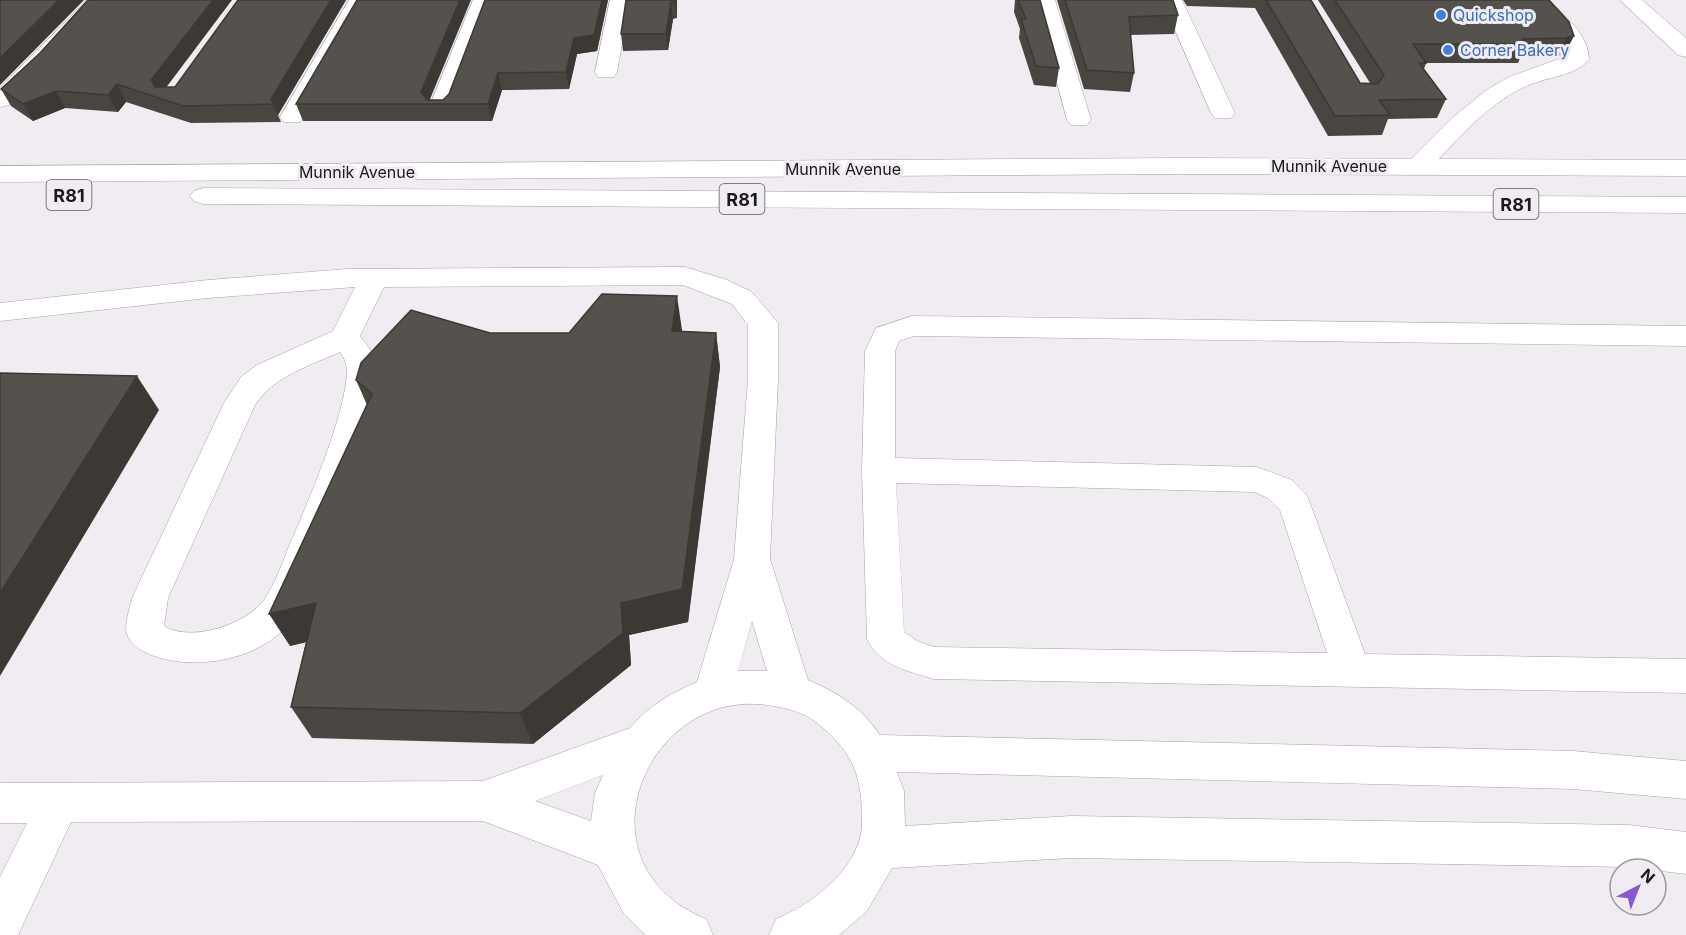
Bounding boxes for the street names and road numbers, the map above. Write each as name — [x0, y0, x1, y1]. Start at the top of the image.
street label: Munnik Avenue — [1271, 156, 1387, 176]
street label: Munnik Avenue — [785, 159, 901, 179]
street label: Munnik Avenue — [299, 162, 415, 182]
road number: R81 — [46, 180, 92, 210]
road number: R81 — [720, 184, 764, 214]
road number: R81 — [1494, 189, 1538, 219]

